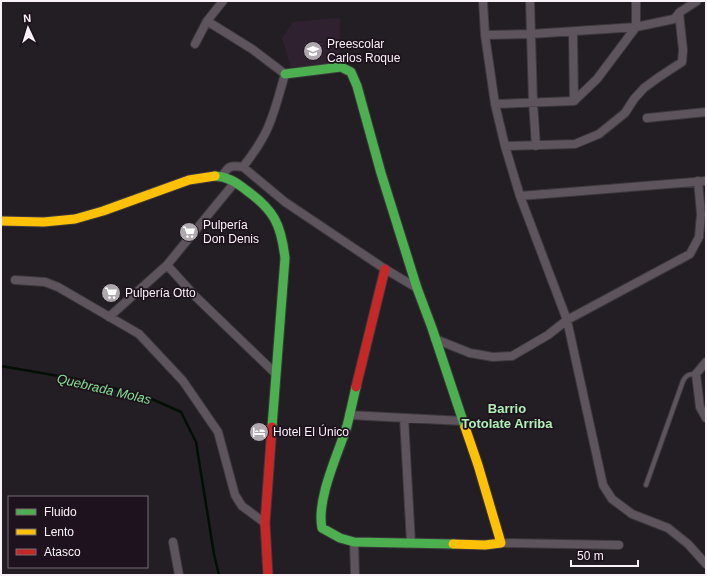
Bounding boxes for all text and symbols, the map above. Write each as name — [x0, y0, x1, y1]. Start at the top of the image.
north arrow — [8, 8, 48, 48]
text: N — [23, 12, 32, 24]
place label: Preescolar Carlos Roque — [327, 37, 401, 65]
school or university icon: Preescolar Carlos Roque — [302, 40, 324, 62]
place label: Pulpería Don Denis — [203, 218, 259, 246]
supermarket icon: Pulpería Don Denis — [178, 221, 200, 243]
supermarket icon: Pulpería Otto — [100, 282, 122, 304]
place label: Pulpería Otto — [125, 286, 196, 300]
water label: Quebrada Molas — [55, 371, 153, 407]
district label: Barrio Totolate Arriba — [461, 401, 553, 431]
hotel icon: Hotel El Único — [248, 421, 270, 443]
place label: Hotel El Único — [273, 424, 349, 439]
legend — [8, 496, 148, 568]
text: Fluido — [44, 505, 77, 519]
text: Lento — [44, 525, 74, 539]
scale bar — [571, 542, 638, 568]
text: Atasco — [44, 545, 81, 559]
text: 50 m — [577, 549, 604, 563]

